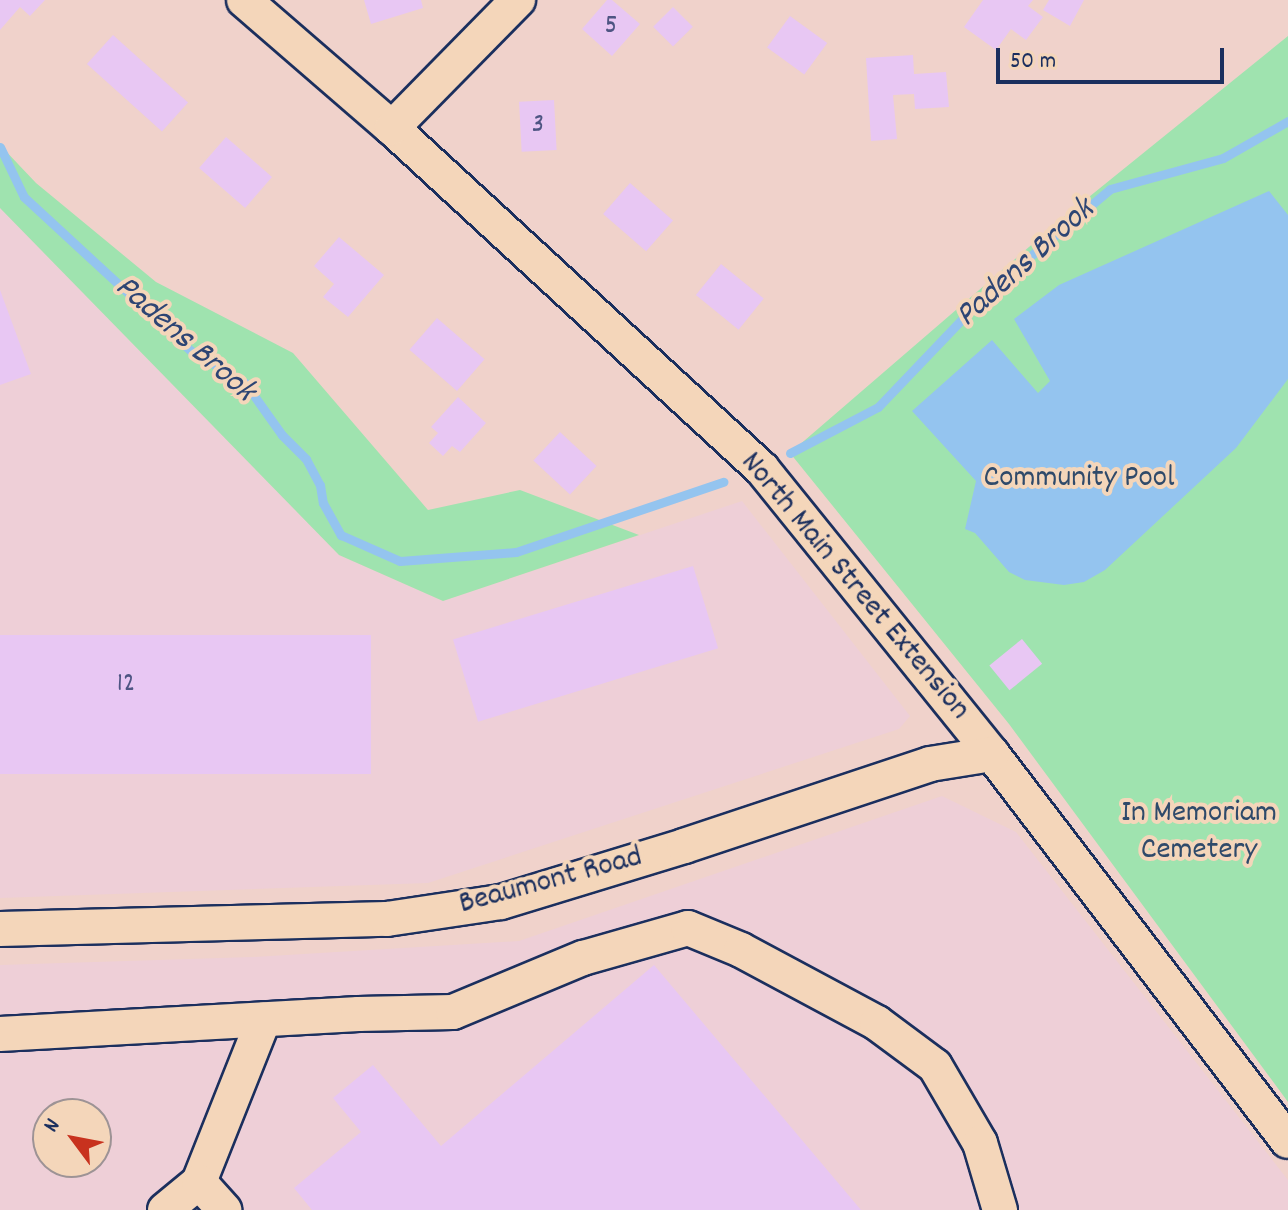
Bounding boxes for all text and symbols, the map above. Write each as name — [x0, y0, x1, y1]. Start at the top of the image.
house number: 5 — [605, 10, 617, 44]
scale bar — [1000, 32, 1228, 82]
text: 50 m — [1010, 45, 1056, 79]
house number: 3 — [532, 109, 544, 143]
water label: Padens Brook — [948, 191, 1104, 337]
water label: Padens Brook — [105, 268, 263, 412]
street label: North Main Street Extension — [731, 445, 977, 729]
park label: Community Pool — [983, 460, 1175, 498]
house number: 12 — [117, 668, 135, 702]
park label: In Memoriam Cemetery — [1121, 796, 1277, 871]
street label: Beaumont Road — [455, 839, 647, 925]
north arrow — [32, 1098, 112, 1178]
text: N — [37, 1113, 69, 1139]

